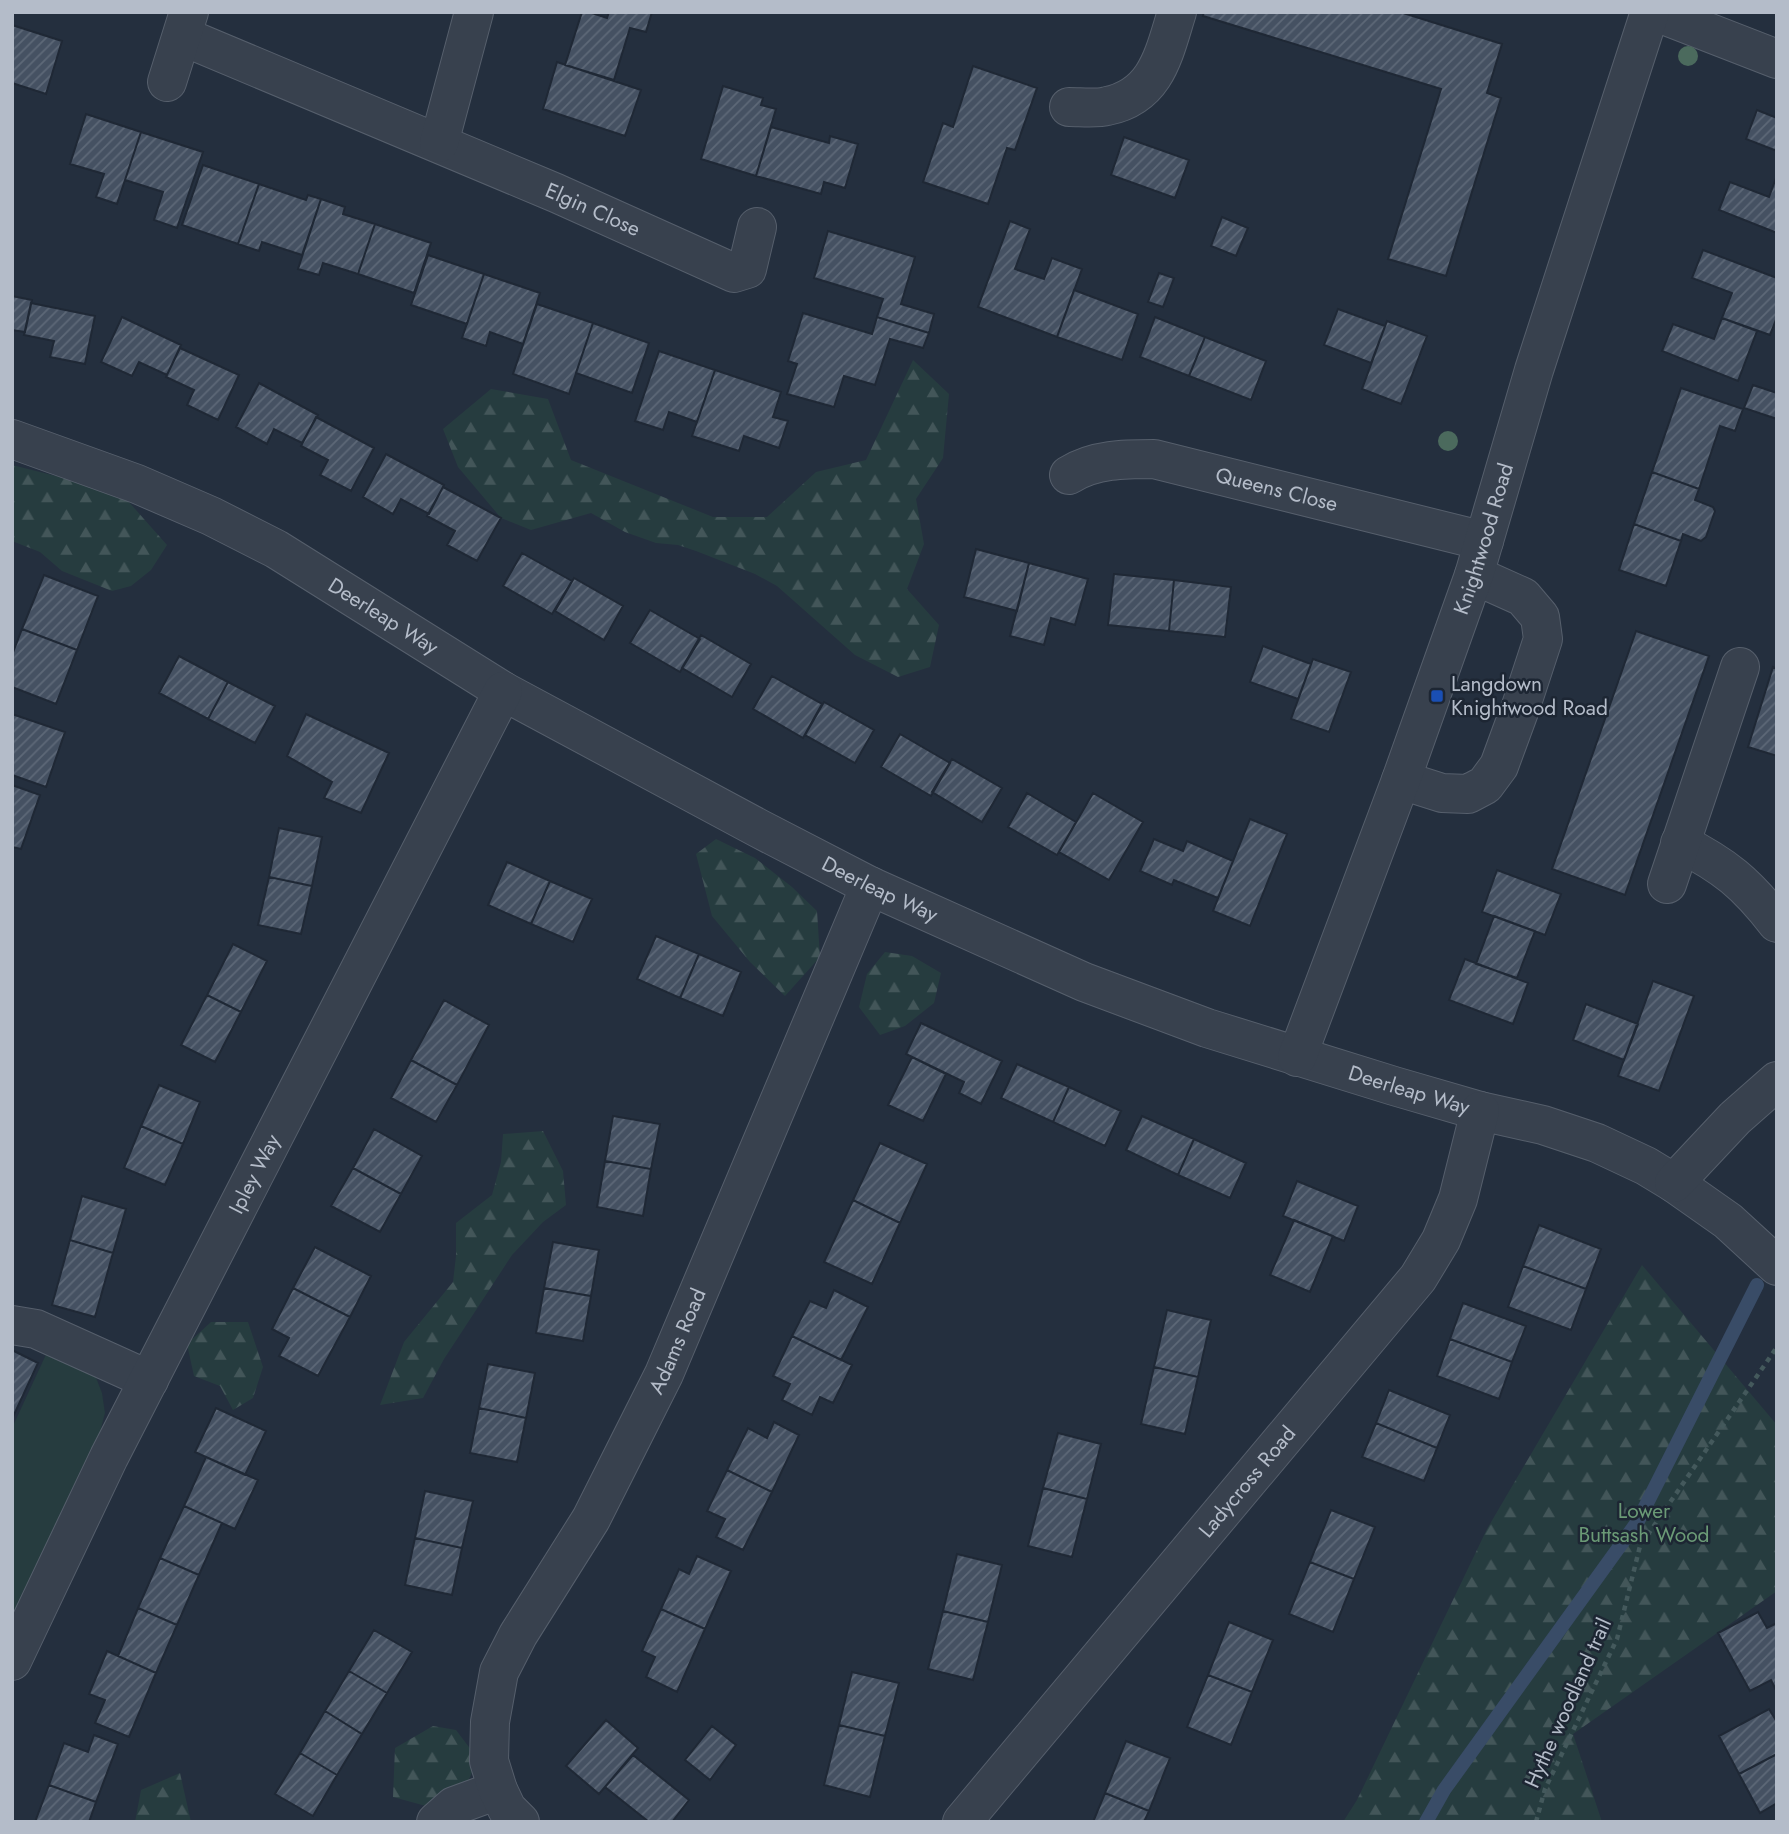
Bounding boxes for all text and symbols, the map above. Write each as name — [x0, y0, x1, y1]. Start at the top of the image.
street label: Elgin Close — [541, 175, 645, 244]
street label: Knightwood Road — [1446, 459, 1521, 619]
street label: Queens Close — [1212, 460, 1341, 519]
street label: Deerleap Way — [322, 570, 445, 662]
place label: Langdown Knightwood Road — [1451, 669, 1608, 723]
marker: Langdown Knightwood Road — [1429, 688, 1445, 704]
street label: Deerleap Way — [817, 849, 943, 930]
street label: Deerleap Way — [1345, 1058, 1474, 1122]
street label: Ipley Way — [221, 1128, 288, 1219]
street label: Adams Road — [641, 1284, 713, 1399]
street label: Ladycross Road — [1192, 1419, 1303, 1544]
park label: Lower Buttsash Wood — [1578, 1496, 1710, 1550]
street label: Hythe woodland trail — [1517, 1613, 1619, 1793]

